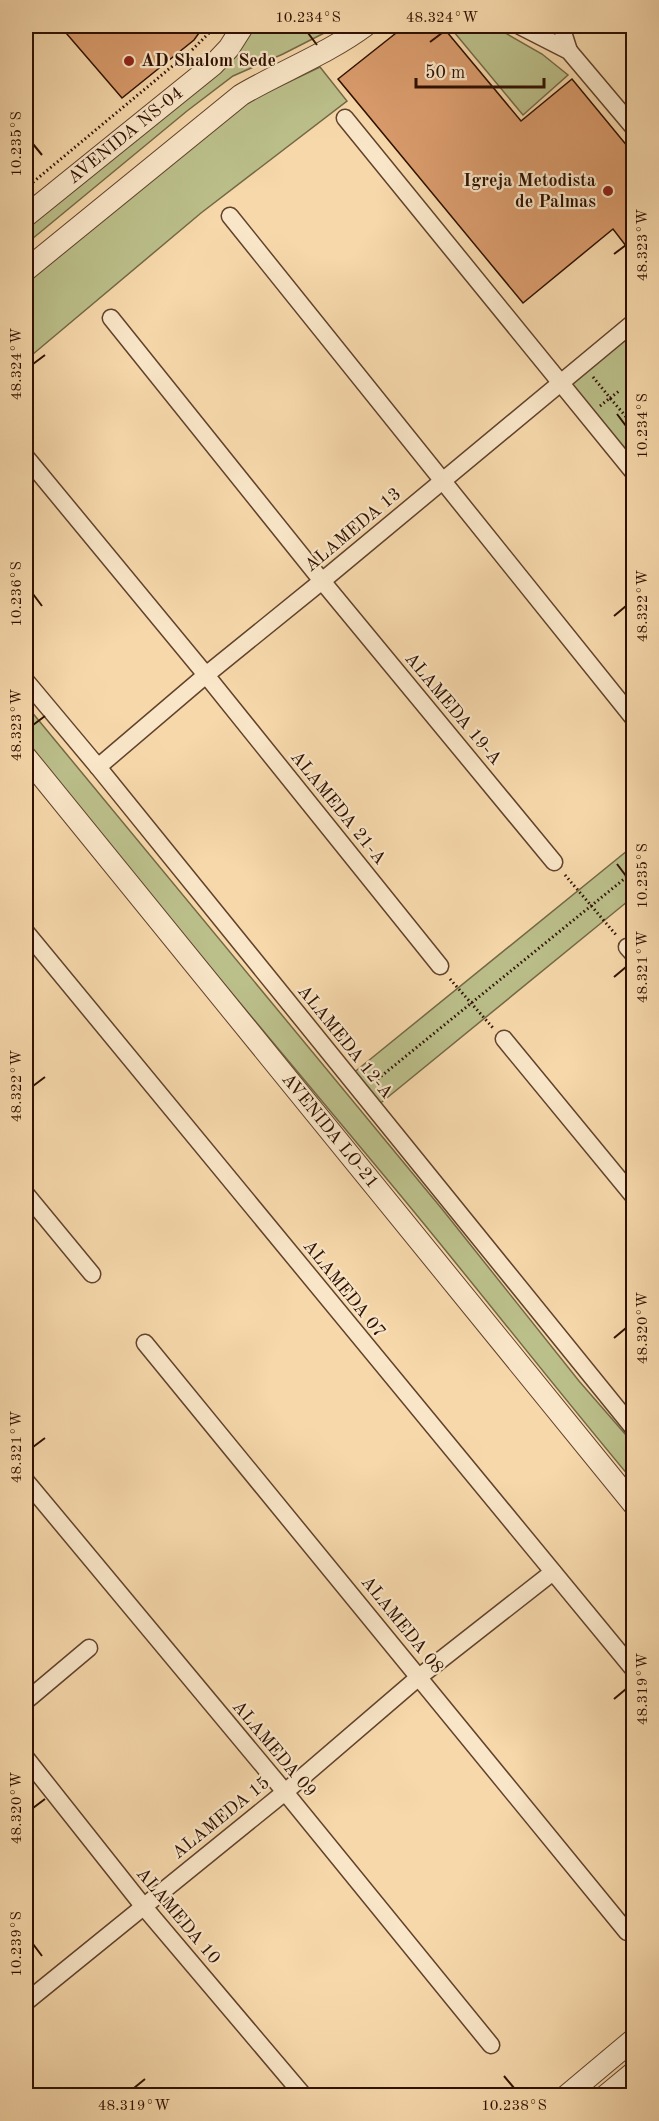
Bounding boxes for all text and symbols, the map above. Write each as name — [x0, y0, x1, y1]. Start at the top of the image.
text: 10.234°S — [275, 11, 341, 26]
text: 48.324°W — [406, 11, 478, 26]
scale bar — [416, 51, 544, 89]
place label: AD Shalom Sede — [141, 52, 276, 70]
marker: AD Shalom Sede — [122, 54, 136, 68]
text: 50 m — [425, 64, 465, 82]
street label: AVENIDA NS-04 — [65, 84, 187, 187]
text: 10.235°S — [10, 111, 25, 177]
place label: Igreja Metodista de Palmas — [463, 172, 596, 211]
marker: Igreja Metodista de Palmas — [601, 184, 615, 198]
text: 48.323°W — [636, 209, 651, 281]
text: 48.324°W — [10, 328, 25, 400]
text: 10.234°S — [636, 393, 651, 459]
street label: ALAMEDA 13 — [301, 485, 405, 575]
text: 10.236°S — [10, 561, 25, 627]
text: 48.322°W — [636, 570, 651, 642]
street label: ALAMEDA 19-A — [401, 650, 505, 769]
text: 48.323°W — [10, 689, 25, 761]
street label: ALAMEDA 21-A — [287, 748, 389, 868]
text: 10.235°S — [636, 843, 651, 909]
text: 48.321°W — [636, 931, 651, 1003]
street label: ALAMEDA 12-A — [294, 982, 396, 1102]
text: 48.322°W — [10, 1050, 25, 1122]
street label: AVENIDA LO-21 — [278, 1070, 382, 1192]
street label: ALAMEDA 07 — [299, 1237, 389, 1341]
text: 48.320°W — [636, 1292, 651, 1364]
text: 48.321°W — [10, 1411, 25, 1483]
street label: ALAMEDA 08 — [357, 1573, 447, 1677]
text: 48.319°W — [636, 1653, 651, 1725]
street label: ALAMEDA 09 — [229, 1697, 319, 1801]
text: 48.320°W — [10, 1772, 25, 1844]
street label: ALAMEDA 15 — [169, 1773, 273, 1863]
street label: ALAMEDA 10 — [133, 1864, 223, 1968]
text: 10.239°S — [10, 1911, 25, 1977]
text: 48.319°W — [98, 2099, 170, 2114]
text: 10.238°S — [481, 2099, 547, 2114]

